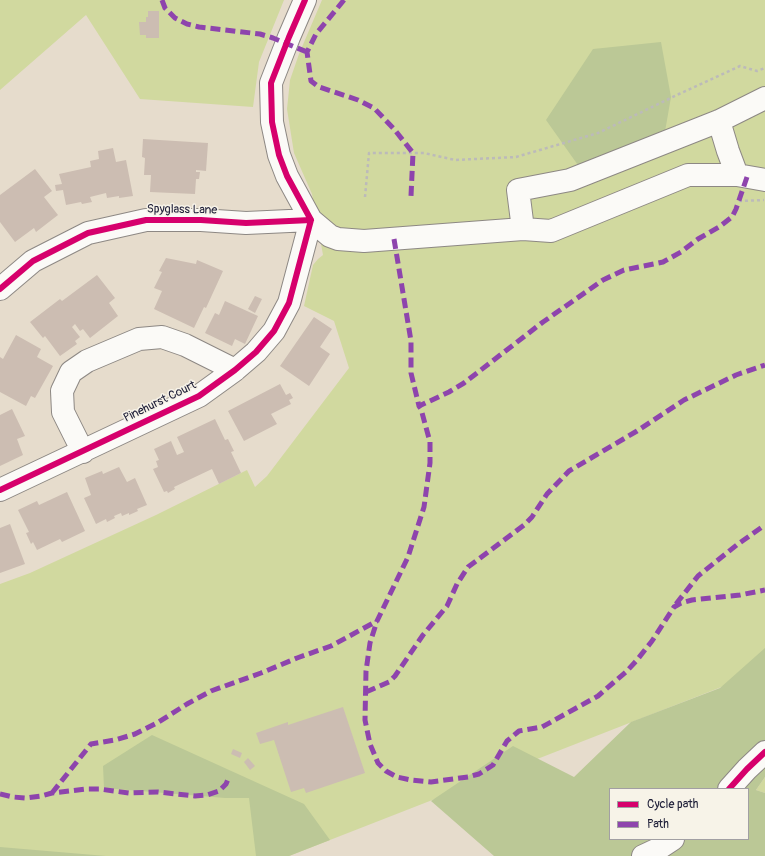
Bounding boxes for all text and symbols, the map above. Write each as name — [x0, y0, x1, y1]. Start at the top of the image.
street label: Spyglass Lane — [147, 202, 217, 218]
street label: Pinehurst Court — [121, 378, 199, 426]
legend — [609, 788, 749, 840]
text: Cycle path — [647, 797, 698, 812]
text: Path — [647, 817, 669, 832]

